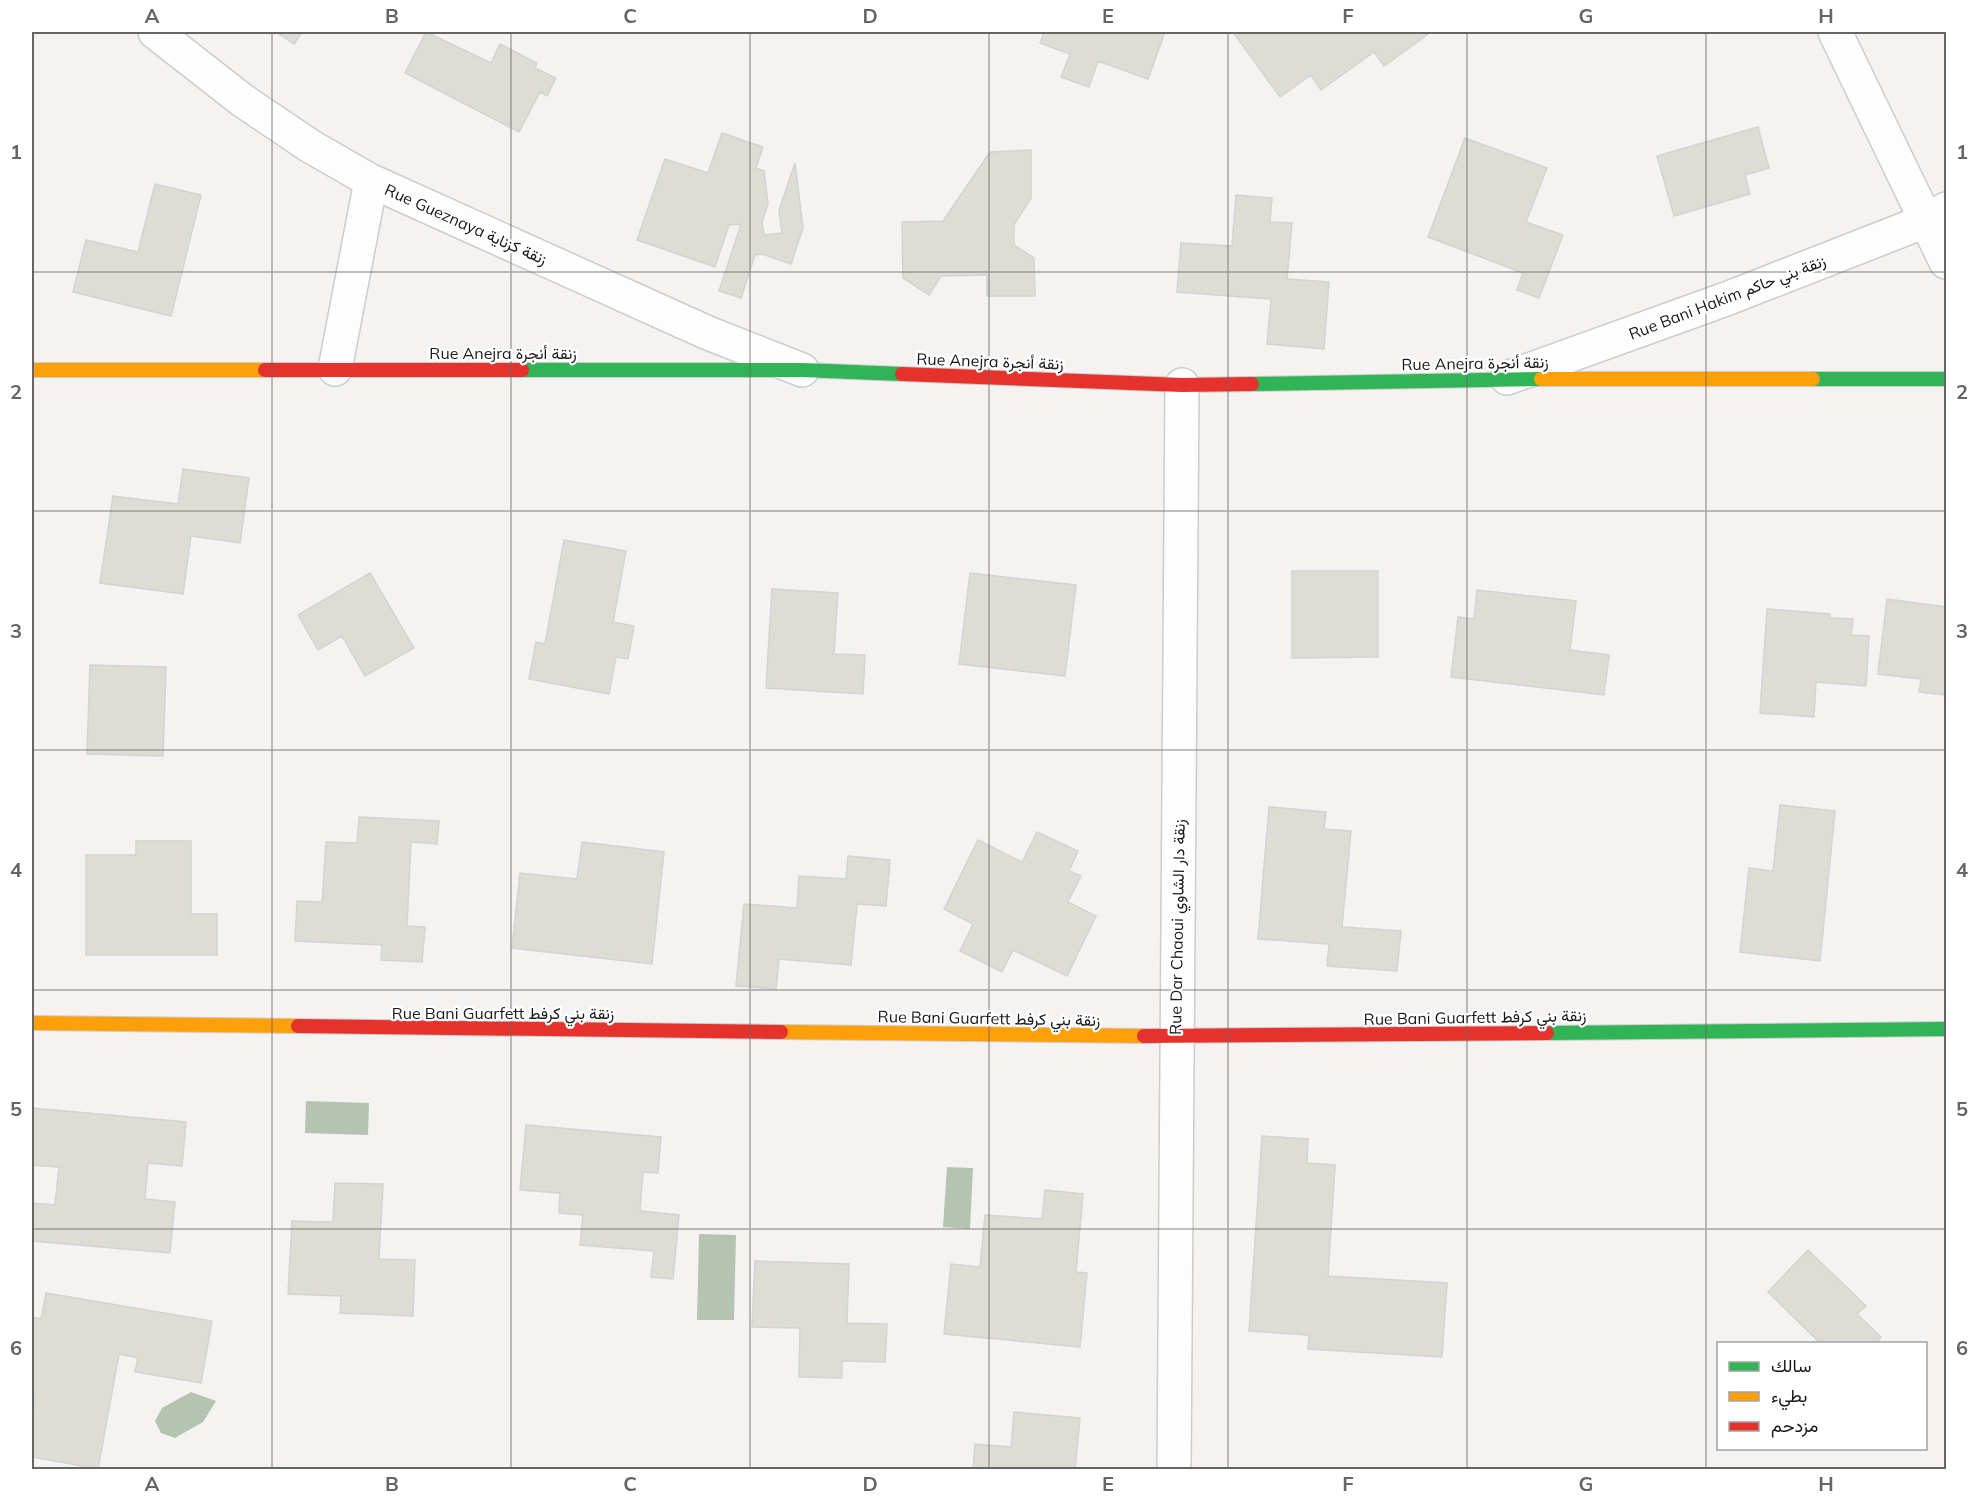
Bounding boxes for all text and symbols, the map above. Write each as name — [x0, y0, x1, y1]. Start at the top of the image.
text: A — [145, 3, 160, 28]
text: B — [385, 3, 399, 28]
text: C — [623, 3, 637, 28]
text: D — [862, 3, 878, 28]
text: E — [1102, 3, 1114, 28]
text: F — [1342, 3, 1354, 28]
text: G — [1579, 3, 1593, 28]
text: H — [1818, 3, 1834, 28]
text: 1 — [10, 139, 22, 164]
text: 1 — [1956, 139, 1968, 164]
street label: Rue Gueznaya زنقة كزناية — [381, 179, 550, 270]
street label: Rue Bani Hakim زنقة بني حاكم — [1626, 250, 1830, 348]
street label: Rue Anejra زنقة أنجرة — [429, 343, 577, 364]
street label: Rue Anejra زنقة أنجرة — [916, 348, 1064, 375]
street label: Rue Anejra زنقة أنجرة — [1401, 352, 1549, 375]
text: 2 — [10, 379, 22, 404]
text: 2 — [1956, 379, 1968, 404]
text: 3 — [10, 618, 22, 643]
text: 3 — [1956, 618, 1968, 643]
street label: Rue Dar Chaoui زنقة دار الشاوي — [1165, 819, 1193, 1035]
text: 4 — [10, 857, 22, 882]
text: 4 — [1956, 857, 1968, 882]
street label: Rue Bani Guarfett زنقة بني كرفط — [392, 1003, 614, 1027]
street label: Rue Bani Guarfett زنقة بني كرفط — [1364, 1005, 1587, 1033]
street label: Rue Bani Guarfett زنقة بني كرفط — [877, 1006, 1100, 1034]
text: 5 — [10, 1096, 22, 1121]
text: 5 — [1956, 1096, 1968, 1121]
text: 6 — [10, 1335, 22, 1360]
text: 6 — [1956, 1335, 1968, 1360]
legend — [1717, 1342, 1927, 1450]
text: سالك — [1771, 1354, 1811, 1377]
text: بطيء — [1771, 1384, 1807, 1411]
text: مزدحم — [1771, 1414, 1818, 1438]
text: A — [145, 1471, 160, 1496]
text: B — [385, 1471, 399, 1496]
text: C — [623, 1471, 637, 1496]
text: D — [862, 1471, 878, 1496]
text: E — [1102, 1471, 1114, 1496]
text: F — [1342, 1471, 1354, 1496]
text: G — [1579, 1471, 1593, 1496]
text: H — [1818, 1471, 1834, 1496]

